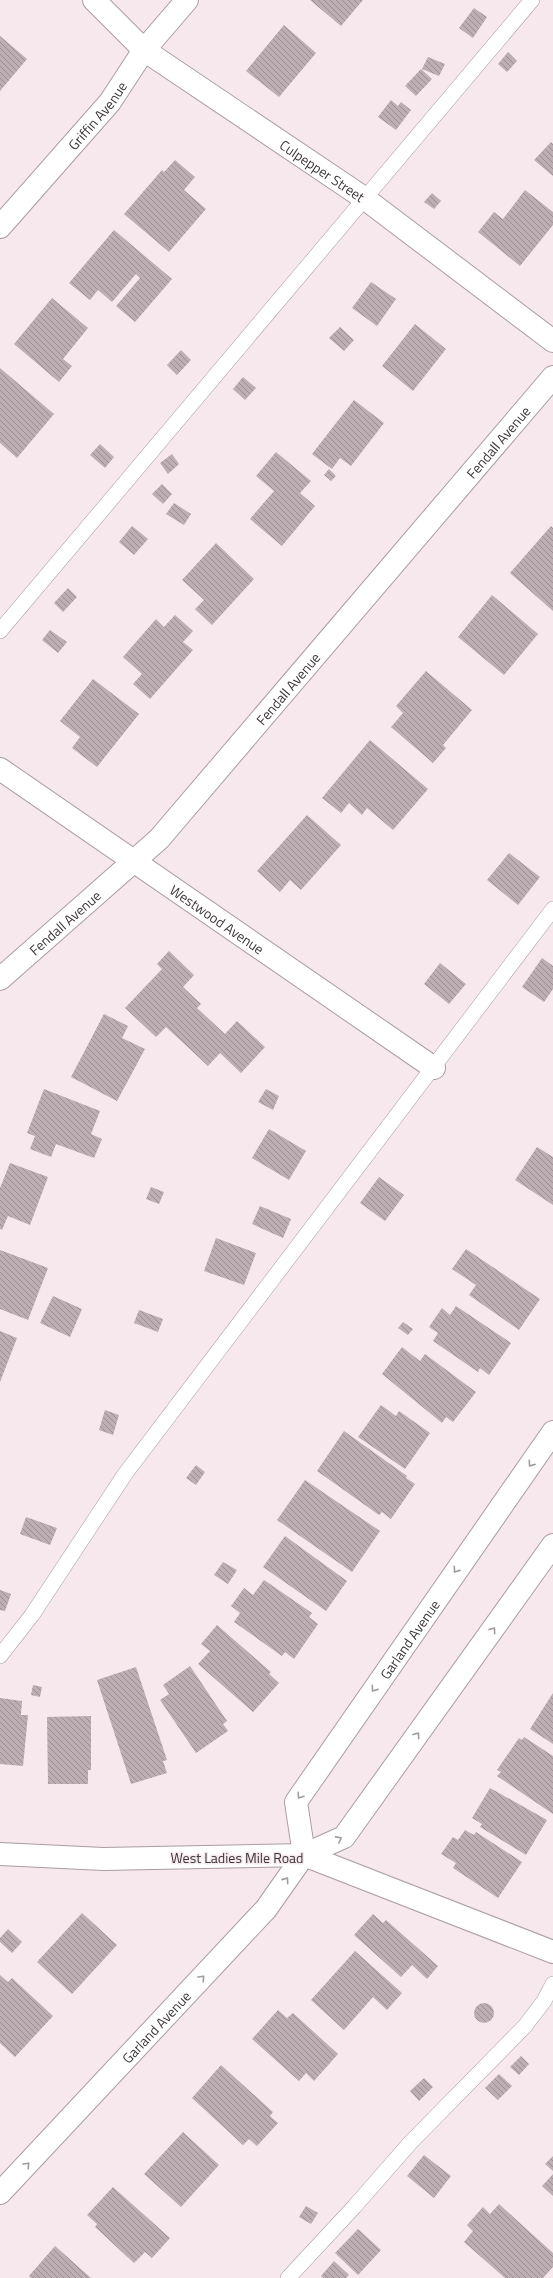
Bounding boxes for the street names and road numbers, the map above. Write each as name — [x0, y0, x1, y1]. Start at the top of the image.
street label: Griffin Avenue — [62, 77, 131, 154]
street label: Culpepper Street — [276, 134, 369, 206]
street label: Fendall Avenue — [461, 401, 535, 483]
street label: Fendall Avenue — [251, 647, 325, 729]
street label: Westwood Avenue — [166, 879, 269, 959]
street label: Fendall Avenue — [24, 885, 105, 960]
street label: Garland Avenue — [374, 1595, 444, 1683]
street label: West Ladies Mile Road — [170, 1847, 304, 1868]
street label: Garland Avenue — [117, 1986, 195, 2068]

